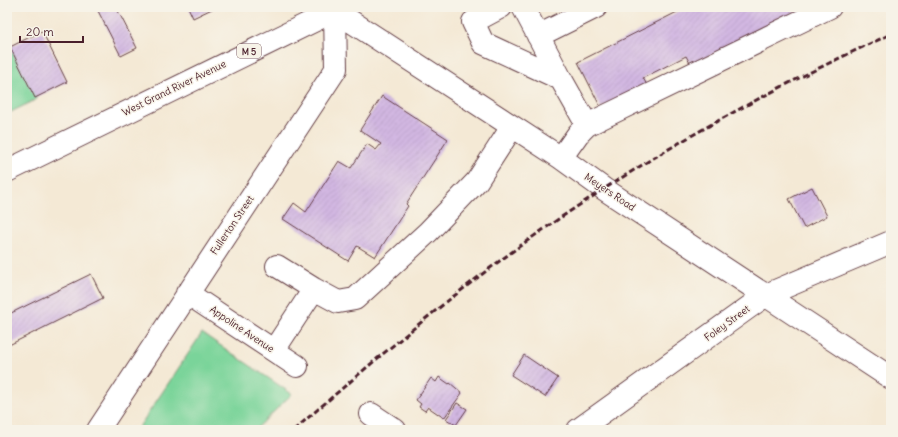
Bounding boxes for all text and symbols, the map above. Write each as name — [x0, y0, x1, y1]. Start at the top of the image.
scale bar — [20, 18, 83, 44]
text: 20 m — [26, 24, 54, 39]
road number: M 5 — [237, 44, 261, 58]
street label: West Grand River Avenue — [120, 57, 228, 119]
street label: Meyers Road — [582, 170, 638, 214]
street label: Fullerton Street — [207, 192, 257, 257]
street label: Foley Street — [702, 302, 753, 344]
street label: Appoline Avenue — [207, 303, 277, 355]

